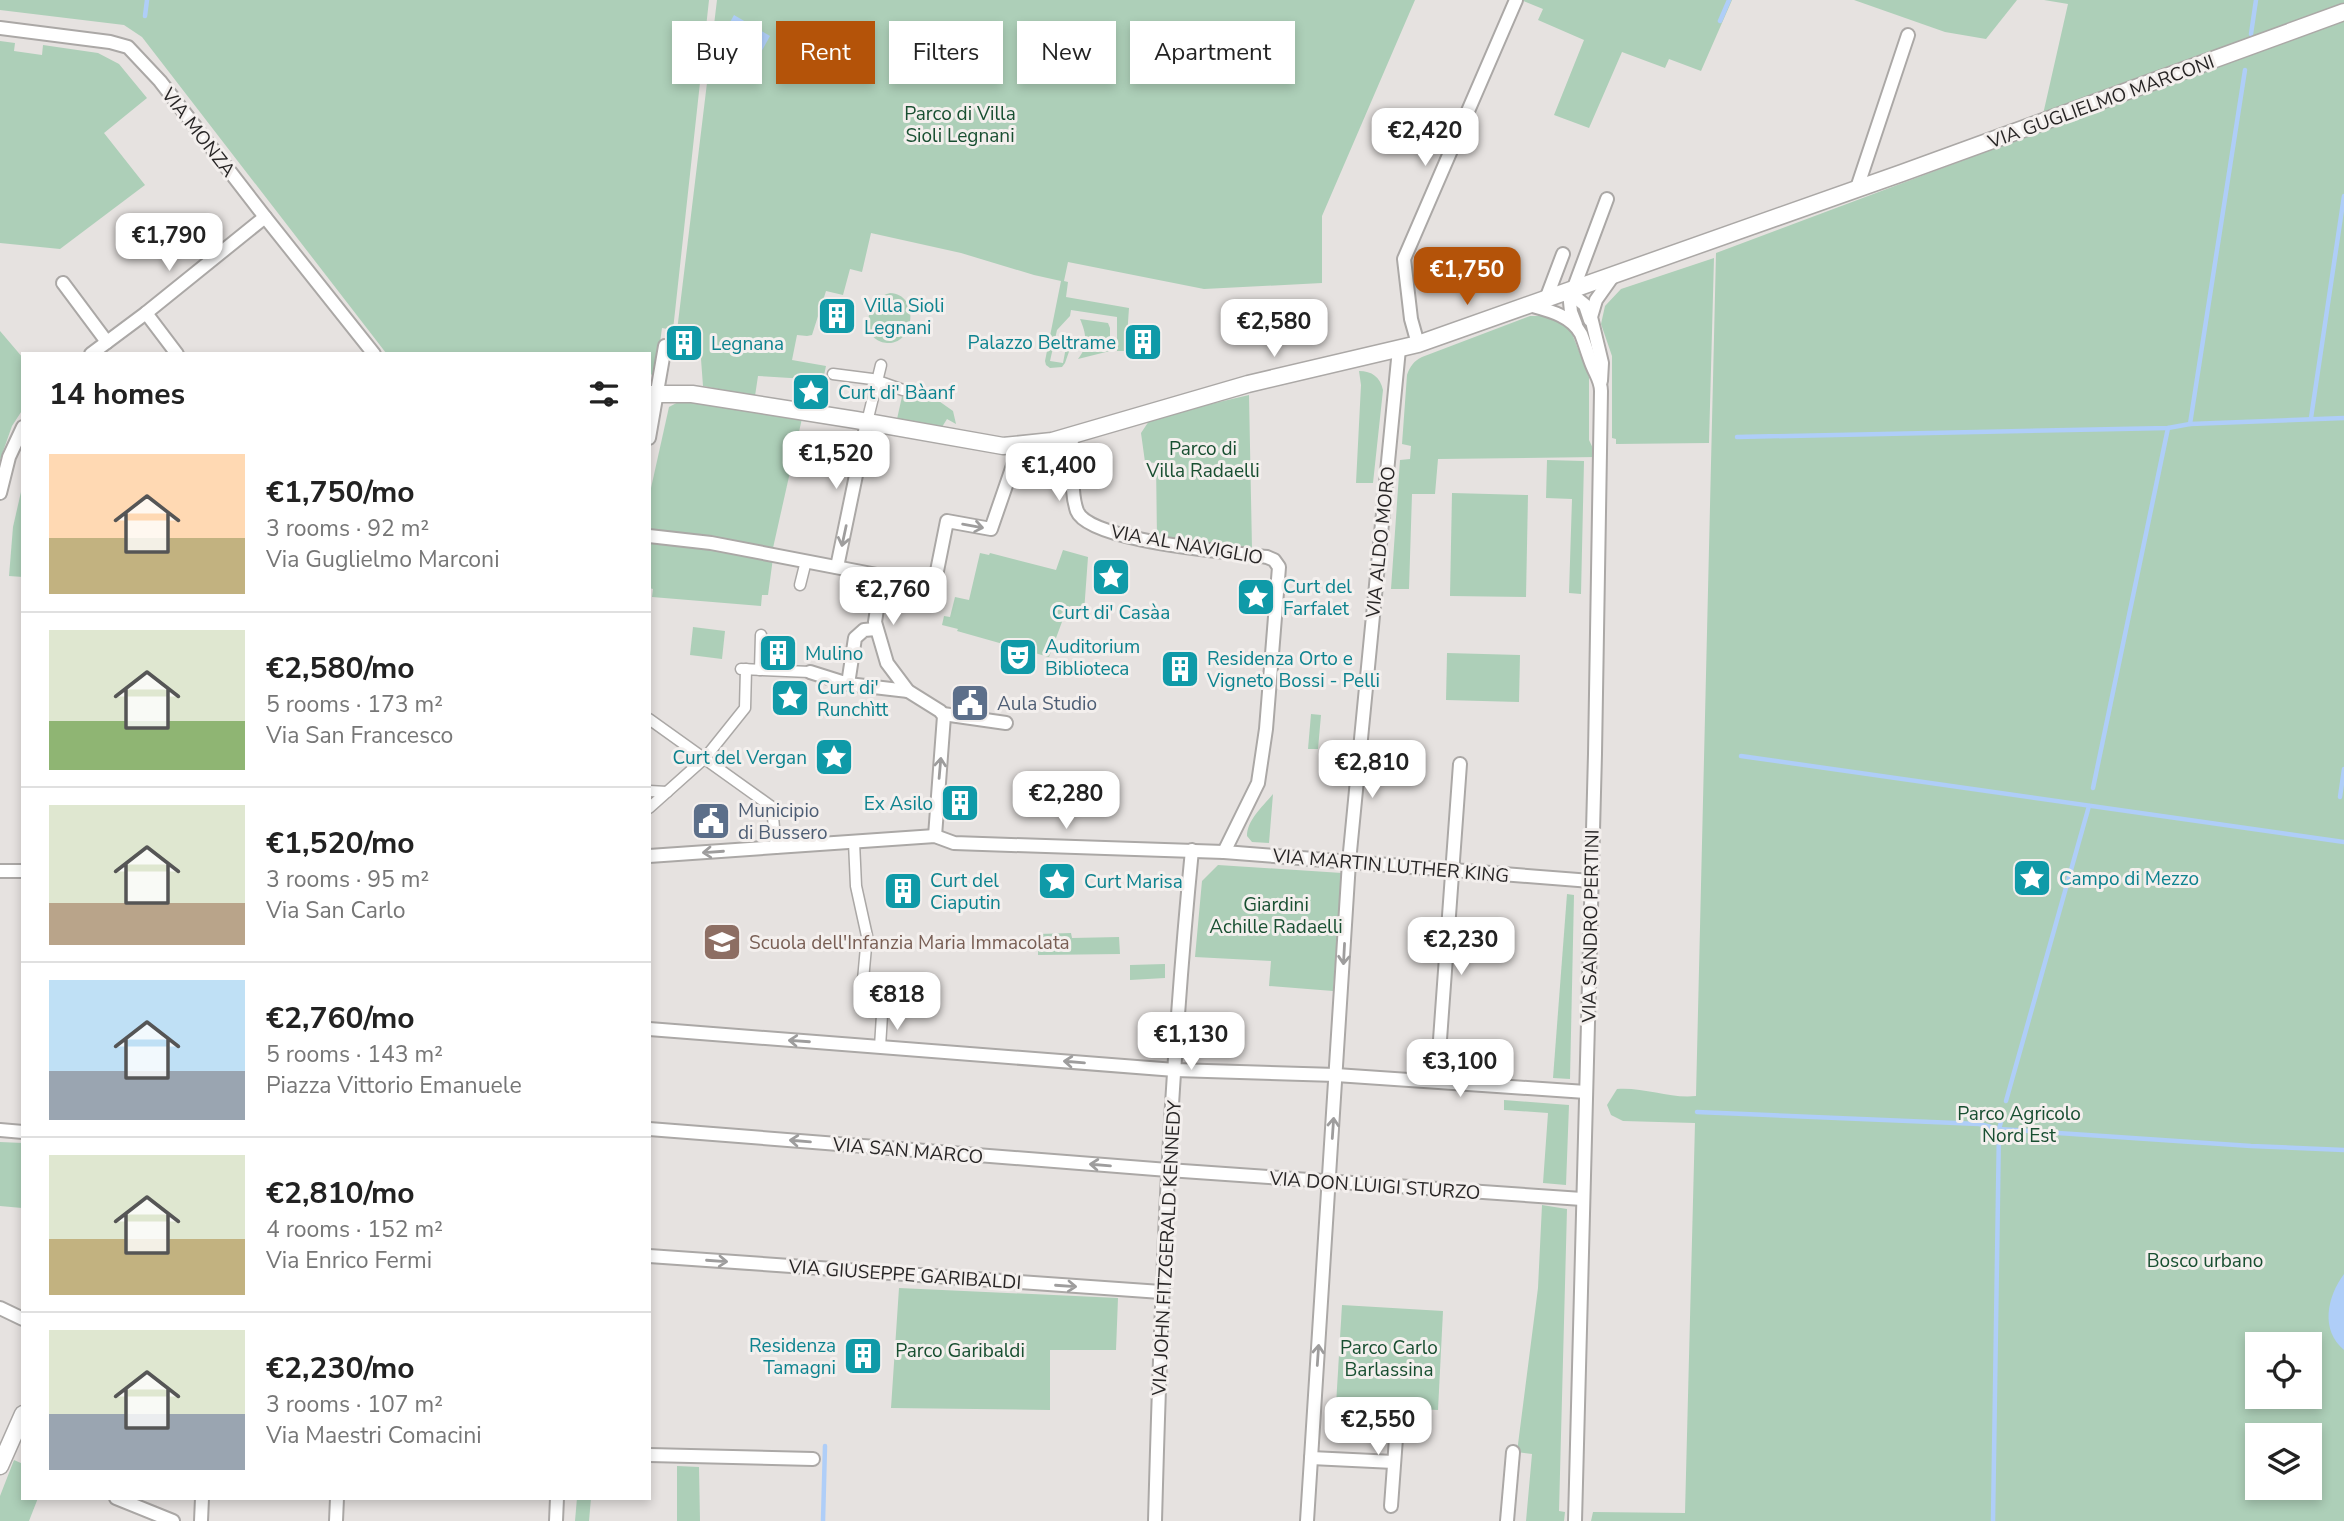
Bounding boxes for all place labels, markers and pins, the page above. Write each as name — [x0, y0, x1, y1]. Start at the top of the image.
pin: €2,420 — [1368, 108, 1482, 168]
pin: €1,790 — [112, 214, 226, 273]
pin: €1,750 — [1410, 247, 1524, 307]
place label: Villa Sioli Legnani — [863, 293, 944, 341]
building icon: Villa Sioli Legnani — [816, 295, 858, 337]
pin: €2,580 — [1217, 300, 1331, 359]
building icon: Palazzo Beltrame — [1122, 321, 1164, 363]
building icon: Legnana — [663, 322, 705, 364]
place label: Palazzo Beltrame — [968, 330, 1116, 356]
place label: Legnana — [711, 331, 784, 357]
place icon: Curt di' Bàanf — [790, 371, 832, 413]
place label: Curt di' Bàanf — [838, 380, 955, 406]
pin: €1,520 — [779, 432, 893, 491]
pin: €1,400 — [1002, 444, 1116, 503]
place icon: Curt di' Casàa — [1090, 556, 1132, 598]
pin: €2,760 — [836, 568, 950, 627]
place label: Curt del Farfalet — [1283, 574, 1352, 622]
place icon: Curt del Farfalet — [1235, 576, 1277, 618]
place label: Curt di' Casàa — [1052, 600, 1170, 626]
building icon: Mulino — [757, 632, 799, 674]
place label: Auditorium Biblioteca — [1045, 634, 1140, 682]
theatre icon: Auditorium Biblioteca — [997, 636, 1039, 678]
place label: Mulino — [805, 641, 863, 667]
place label: Residenza Orto e Vigneto Bossi - Pelli — [1206, 646, 1380, 694]
building icon: Residenza Orto e Vigneto Bossi - Pelli — [1159, 648, 1201, 690]
place label: Curt di' Runchìtt — [817, 675, 889, 723]
place icon: Curt di' Runchìtt — [769, 677, 811, 719]
public building icon: Aula Studio — [949, 682, 991, 724]
place label: Aula Studio — [997, 691, 1097, 717]
place icon: Curt del Vergan — [813, 736, 855, 778]
pin: €2,810 — [1315, 740, 1429, 800]
place label: Curt del Vergan — [672, 745, 807, 771]
pin: €2,280 — [1009, 772, 1123, 831]
building icon: Ex Asilo — [939, 782, 981, 824]
place label: Ex Asilo — [864, 791, 933, 817]
place label: Municipio di Bussero — [738, 798, 828, 846]
public building icon: Municipio di Bussero — [690, 800, 732, 842]
place icon: Campo di Mezzo — [2011, 857, 2053, 899]
place icon: Curt Marisa — [1036, 860, 1078, 902]
place label: Campo di Mezzo — [2059, 866, 2199, 892]
place label: Curt del Ciaputin — [930, 868, 1001, 916]
place label: Curt Marisa — [1084, 869, 1183, 895]
building icon: Curt del Ciaputin — [882, 870, 924, 912]
pin: €2,230 — [1404, 918, 1518, 977]
school or university icon: Scuola dell'Infanzia Maria Immacolata — [701, 921, 743, 963]
place label: Scuola dell'Infanzia Maria Immacolata — [749, 930, 1070, 956]
pin: €818 — [856, 972, 938, 1032]
pin: €1,130 — [1134, 1012, 1248, 1072]
pin: €3,100 — [1403, 1040, 1517, 1099]
place label: Residenza Tamagni — [749, 1333, 836, 1381]
building icon: Residenza Tamagni — [842, 1335, 884, 1377]
pin: €2,550 — [1321, 1398, 1435, 1457]

